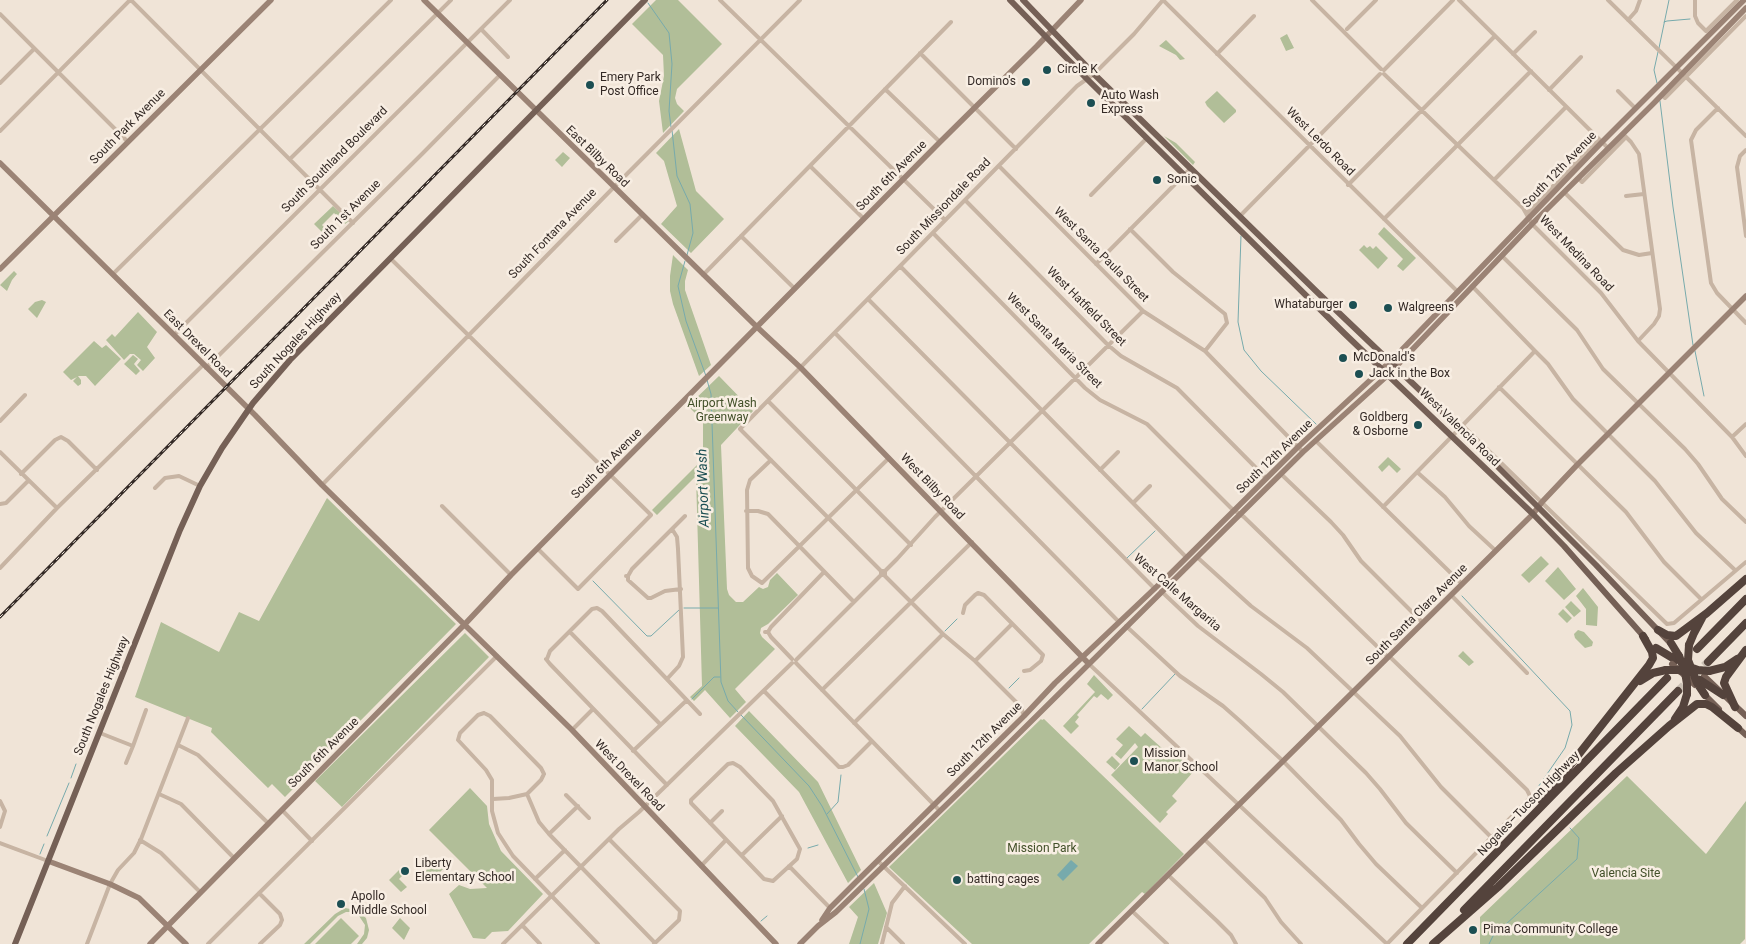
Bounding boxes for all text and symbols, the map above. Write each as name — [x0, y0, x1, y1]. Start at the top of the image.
place label: Circle K — [1057, 63, 1098, 77]
marker: Circle K — [1041, 64, 1053, 76]
place label: Emery Park Post Office — [600, 71, 661, 99]
place label: Domino's — [967, 75, 1016, 89]
marker: Domino's — [1020, 76, 1032, 88]
marker: Emery Park Post Office — [584, 79, 596, 91]
street label: South Park Avenue — [87, 86, 169, 168]
place label: Auto Wash Express — [1101, 89, 1159, 117]
marker: Auto Wash Express — [1085, 97, 1097, 109]
street label: South Southland Boulevard — [279, 104, 391, 216]
street label: West Lerdo Road — [1283, 105, 1357, 179]
street label: East Bilby Road — [562, 123, 632, 191]
street label: South 12th Avenue — [1520, 129, 1600, 211]
street label: South 6th Avenue — [854, 138, 930, 214]
street label: South Missiondale Road — [894, 155, 994, 259]
place label: Sonic — [1167, 173, 1197, 187]
marker: Sonic — [1151, 174, 1163, 186]
street label: South 1st Avenue — [308, 177, 384, 253]
street label: South Fontana Avenue — [506, 186, 600, 282]
street label: West Santa Paula Street — [1051, 205, 1151, 305]
street label: West Medina Road — [1536, 213, 1616, 295]
street label: West Hatfield Street — [1043, 264, 1129, 350]
street label: South Nogales Highway — [247, 290, 345, 392]
street label: West Santa Maria Street — [1003, 290, 1105, 392]
place label: Whataburger — [1274, 298, 1343, 312]
marker: Whataburger — [1347, 299, 1359, 311]
place label: Walgreens — [1398, 301, 1454, 315]
marker: Walgreens — [1382, 302, 1394, 314]
street label: East Drexel Road — [160, 307, 234, 381]
place label: McDonald's — [1353, 351, 1415, 365]
marker: McDonald's — [1337, 352, 1349, 364]
place label: Jack in the Box — [1369, 367, 1450, 381]
marker: Jack in the Box — [1353, 368, 1365, 380]
street label: West Valencia Road — [1416, 386, 1502, 470]
park label: Airport Wash Greenway — [687, 397, 757, 425]
place label: Goldberg & Osborne — [1352, 411, 1408, 439]
street label: South 12th Avenue — [1234, 417, 1316, 497]
marker: Goldberg & Osborne — [1412, 419, 1424, 431]
street label: South 6th Avenue — [569, 426, 645, 502]
water label: Airport Wash — [694, 448, 714, 528]
street label: West Bilby Road — [897, 451, 967, 523]
street label: West Calle Margarita — [1130, 551, 1224, 635]
street label: South Santa Clara Avenue — [1363, 561, 1471, 669]
street label: South Nogales Highway — [72, 634, 132, 758]
street label: South 12th Avenue — [944, 699, 1026, 781]
street label: South 6th Avenue — [286, 715, 362, 791]
street label: West Drexel Road — [591, 737, 667, 815]
place label: Mission Manor School — [1144, 747, 1218, 775]
street label: Nogales–Tucson Highway — [1475, 749, 1583, 859]
marker: Mission Manor School — [1128, 755, 1140, 767]
park label: Mission Park — [1007, 842, 1077, 856]
place label: Liberty Elementary School — [415, 857, 515, 885]
marker: Liberty Elementary School — [399, 865, 411, 877]
park label: Valencia Site — [1592, 867, 1660, 881]
place label: batting cages — [967, 873, 1039, 887]
marker: batting cages — [951, 874, 963, 886]
place label: Apollo Middle School — [351, 890, 427, 918]
marker: Apollo Middle School — [335, 898, 347, 910]
place label: Pima Community College — [1483, 923, 1618, 937]
marker: Pima Community College — [1467, 924, 1479, 936]

